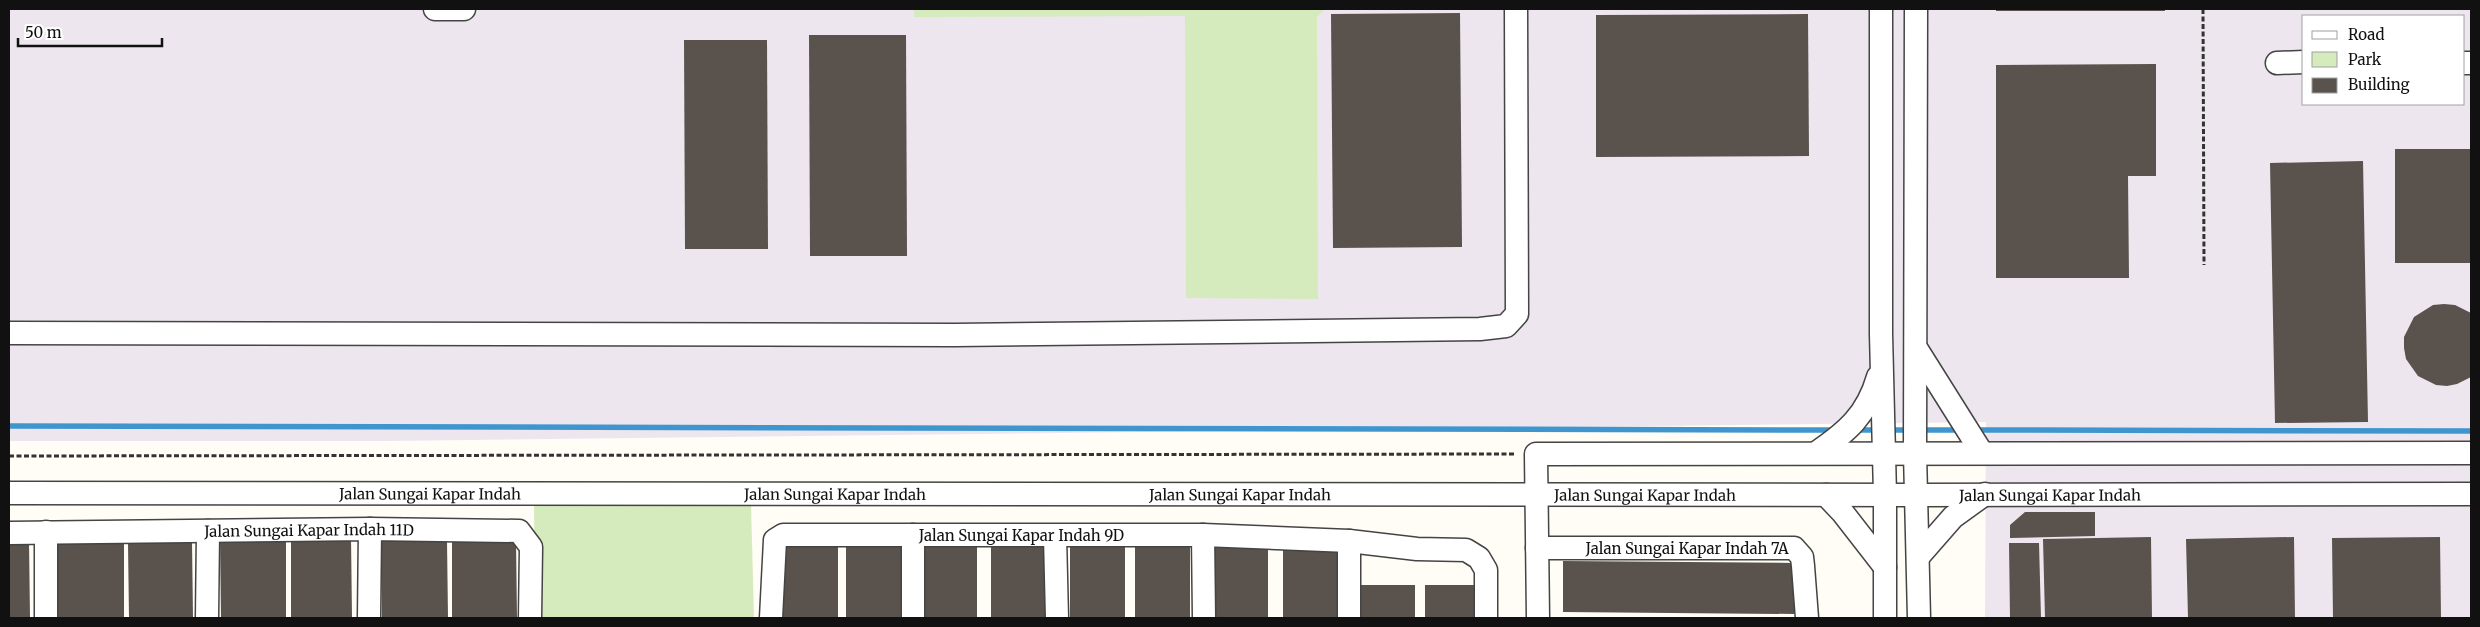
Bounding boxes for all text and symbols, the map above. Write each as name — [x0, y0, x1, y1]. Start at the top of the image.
scale bar — [18, 15, 161, 47]
legend — [2302, 15, 2465, 105]
text: 50 m — [25, 23, 62, 42]
text: Road — [2348, 25, 2384, 44]
text: Park — [2348, 50, 2382, 69]
text: Building — [2348, 75, 2410, 94]
street label: Jalan Sungai Kapar Indah — [338, 484, 521, 503]
street label: Jalan Sungai Kapar Indah — [743, 484, 926, 503]
street label: Jalan Sungai Kapar Indah — [1148, 485, 1331, 504]
street label: Jalan Sungai Kapar Indah — [1553, 485, 1736, 504]
street label: Jalan Sungai Kapar Indah — [1958, 485, 2141, 504]
street label: Jalan Sungai Kapar Indah 11D — [203, 519, 414, 540]
street label: Jalan Sungai Kapar Indah 9D — [918, 526, 1124, 545]
street label: Jalan Sungai Kapar Indah 7A — [1584, 539, 1789, 558]

